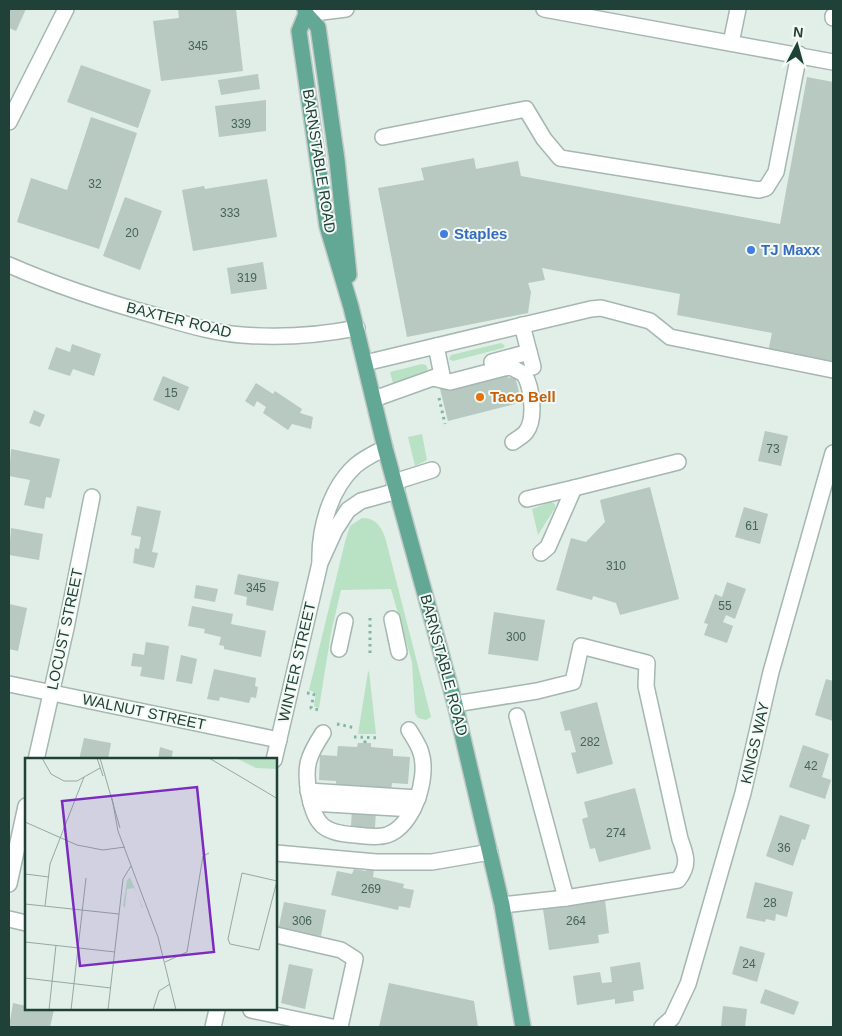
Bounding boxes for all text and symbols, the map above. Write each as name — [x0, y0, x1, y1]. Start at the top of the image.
north arrow — [772, 20, 822, 70]
text: N — [792, 24, 804, 41]
house number: 345 — [188, 39, 208, 53]
street label: BARNSTABLE ROAD — [300, 88, 339, 234]
house number: 339 — [231, 117, 251, 131]
house number: 32 — [88, 177, 102, 191]
house number: 333 — [220, 206, 240, 220]
place label: Staples — [454, 225, 507, 242]
house number: 20 — [125, 226, 139, 240]
marker: Staples — [438, 228, 450, 240]
place label: TJ Maxx — [761, 241, 821, 258]
marker: TJ Maxx — [745, 244, 757, 256]
house number: 319 — [237, 271, 257, 285]
street label: BAXTER ROAD — [125, 298, 233, 341]
house number: 15 — [164, 386, 178, 400]
place label: Taco Bell — [490, 388, 556, 405]
marker: Taco Bell — [474, 391, 486, 403]
house number: 73 — [766, 442, 780, 456]
house number: 61 — [745, 519, 759, 533]
house number: 310 — [606, 559, 626, 573]
street label: LOCUST STREET — [43, 567, 86, 691]
house number: 345 — [246, 581, 266, 595]
street label: BARNSTABLE ROAD — [417, 592, 472, 738]
house number: 55 — [718, 599, 732, 613]
street label: WINTER STREET — [274, 600, 319, 723]
house number: 300 — [506, 630, 526, 644]
street label: WALNUT STREET — [81, 690, 207, 733]
street label: KINGS WAY — [737, 700, 772, 785]
house number: 282 — [580, 735, 600, 749]
inset map — [25, 758, 278, 1011]
house number: 42 — [804, 759, 818, 773]
house number: 274 — [606, 826, 626, 840]
house number: 36 — [777, 841, 791, 855]
house number: 269 — [361, 882, 381, 896]
house number: 28 — [763, 896, 777, 910]
house number: 306 — [292, 914, 312, 928]
house number: 264 — [566, 914, 586, 928]
house number: 24 — [742, 957, 756, 971]

